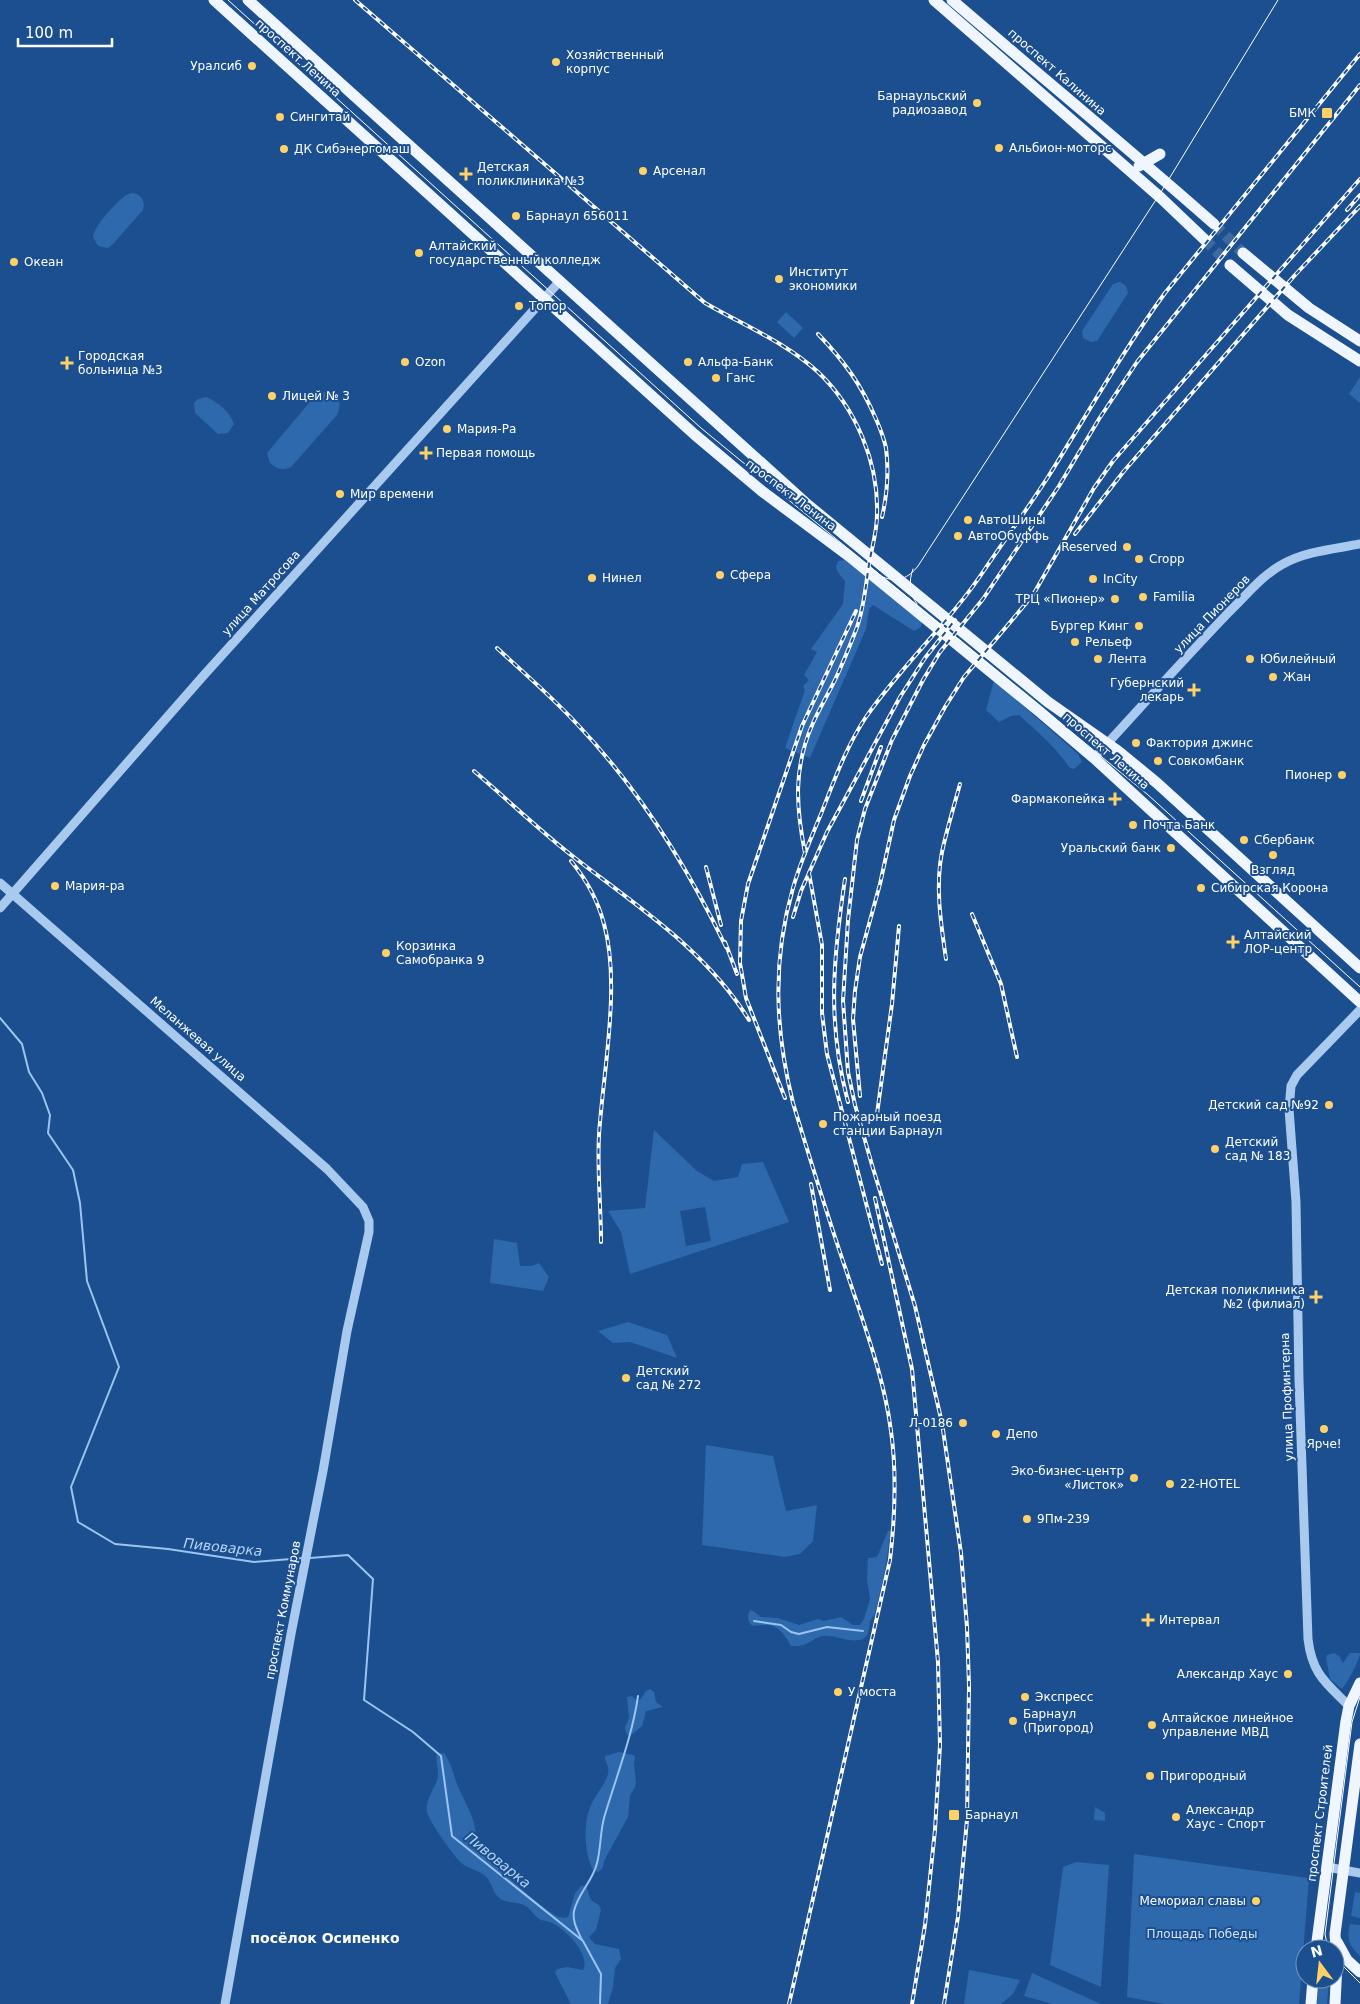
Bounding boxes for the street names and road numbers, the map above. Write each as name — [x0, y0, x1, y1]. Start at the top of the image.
street label: проспект Ленина — [252, 16, 344, 100]
street label: проспект Калинина — [1005, 26, 1109, 118]
street label: проспект Ленина — [743, 456, 839, 534]
street label: улица Матросова — [219, 547, 303, 639]
street label: улица Пионеров — [1171, 572, 1253, 656]
street label: проспект Ленина — [1060, 710, 1152, 792]
street label: Меланжевая улица — [147, 994, 249, 1084]
street label: улица Профинтерна — [1278, 1332, 1296, 1462]
street label: проспект Коммунаров — [263, 1539, 303, 1681]
street label: проспект Строителей — [1305, 1744, 1335, 1882]

